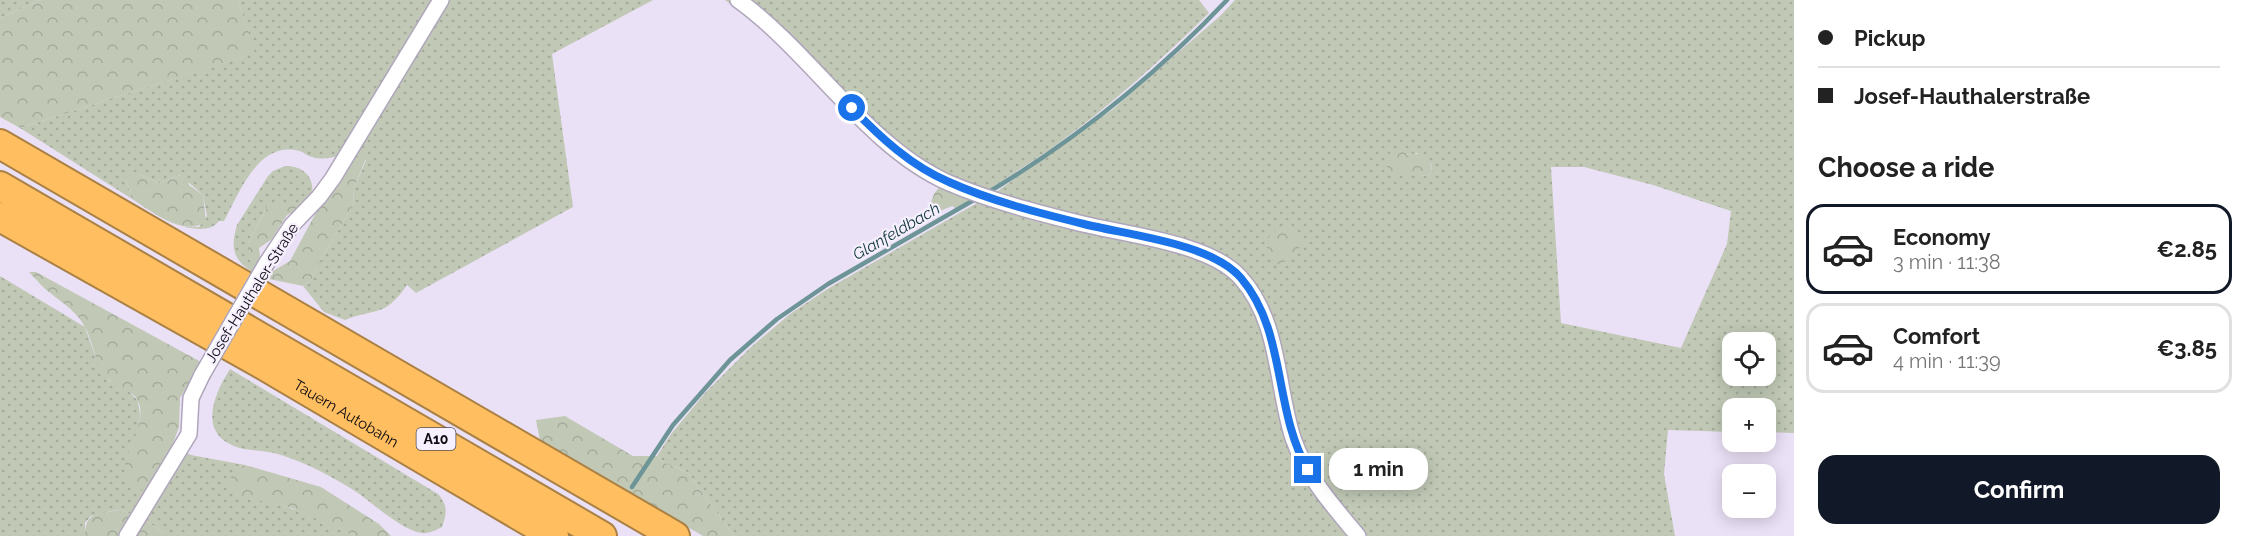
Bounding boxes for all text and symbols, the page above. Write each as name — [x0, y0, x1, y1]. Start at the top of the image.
text: Pickup — [1854, 25, 1926, 51]
text: Josef-Hauthalerstraße — [1854, 83, 2090, 109]
route start — [838, 94, 865, 121]
text: Choose a ride — [1818, 152, 1994, 183]
water label: Glanfeldbach — [849, 199, 943, 264]
street label: Josef-Hauthaler-Straße — [202, 220, 302, 366]
icon: car — [1821, 222, 1875, 276]
text: Economy — [1893, 224, 1991, 250]
text: €2.85 — [2157, 236, 2217, 262]
text: 3 min · 11:38 — [1893, 250, 2001, 274]
icon: car — [1821, 321, 1875, 375]
text: Comfort — [1893, 323, 1980, 349]
map controls — [1722, 332, 1776, 518]
button: locate — [1722, 332, 1776, 386]
text: €3.85 — [2157, 335, 2217, 361]
text: 4 min · 11:39 — [1893, 349, 2001, 373]
street label: Tauern Autobahn — [290, 376, 402, 451]
button: + — [1722, 398, 1776, 452]
road number: A10 — [416, 428, 456, 450]
callout: 1 min — [1329, 449, 1428, 491]
button: Confirm — [1818, 455, 2220, 524]
route end — [1294, 456, 1321, 483]
text: 1 min — [1353, 457, 1404, 481]
button: − — [1722, 464, 1776, 518]

